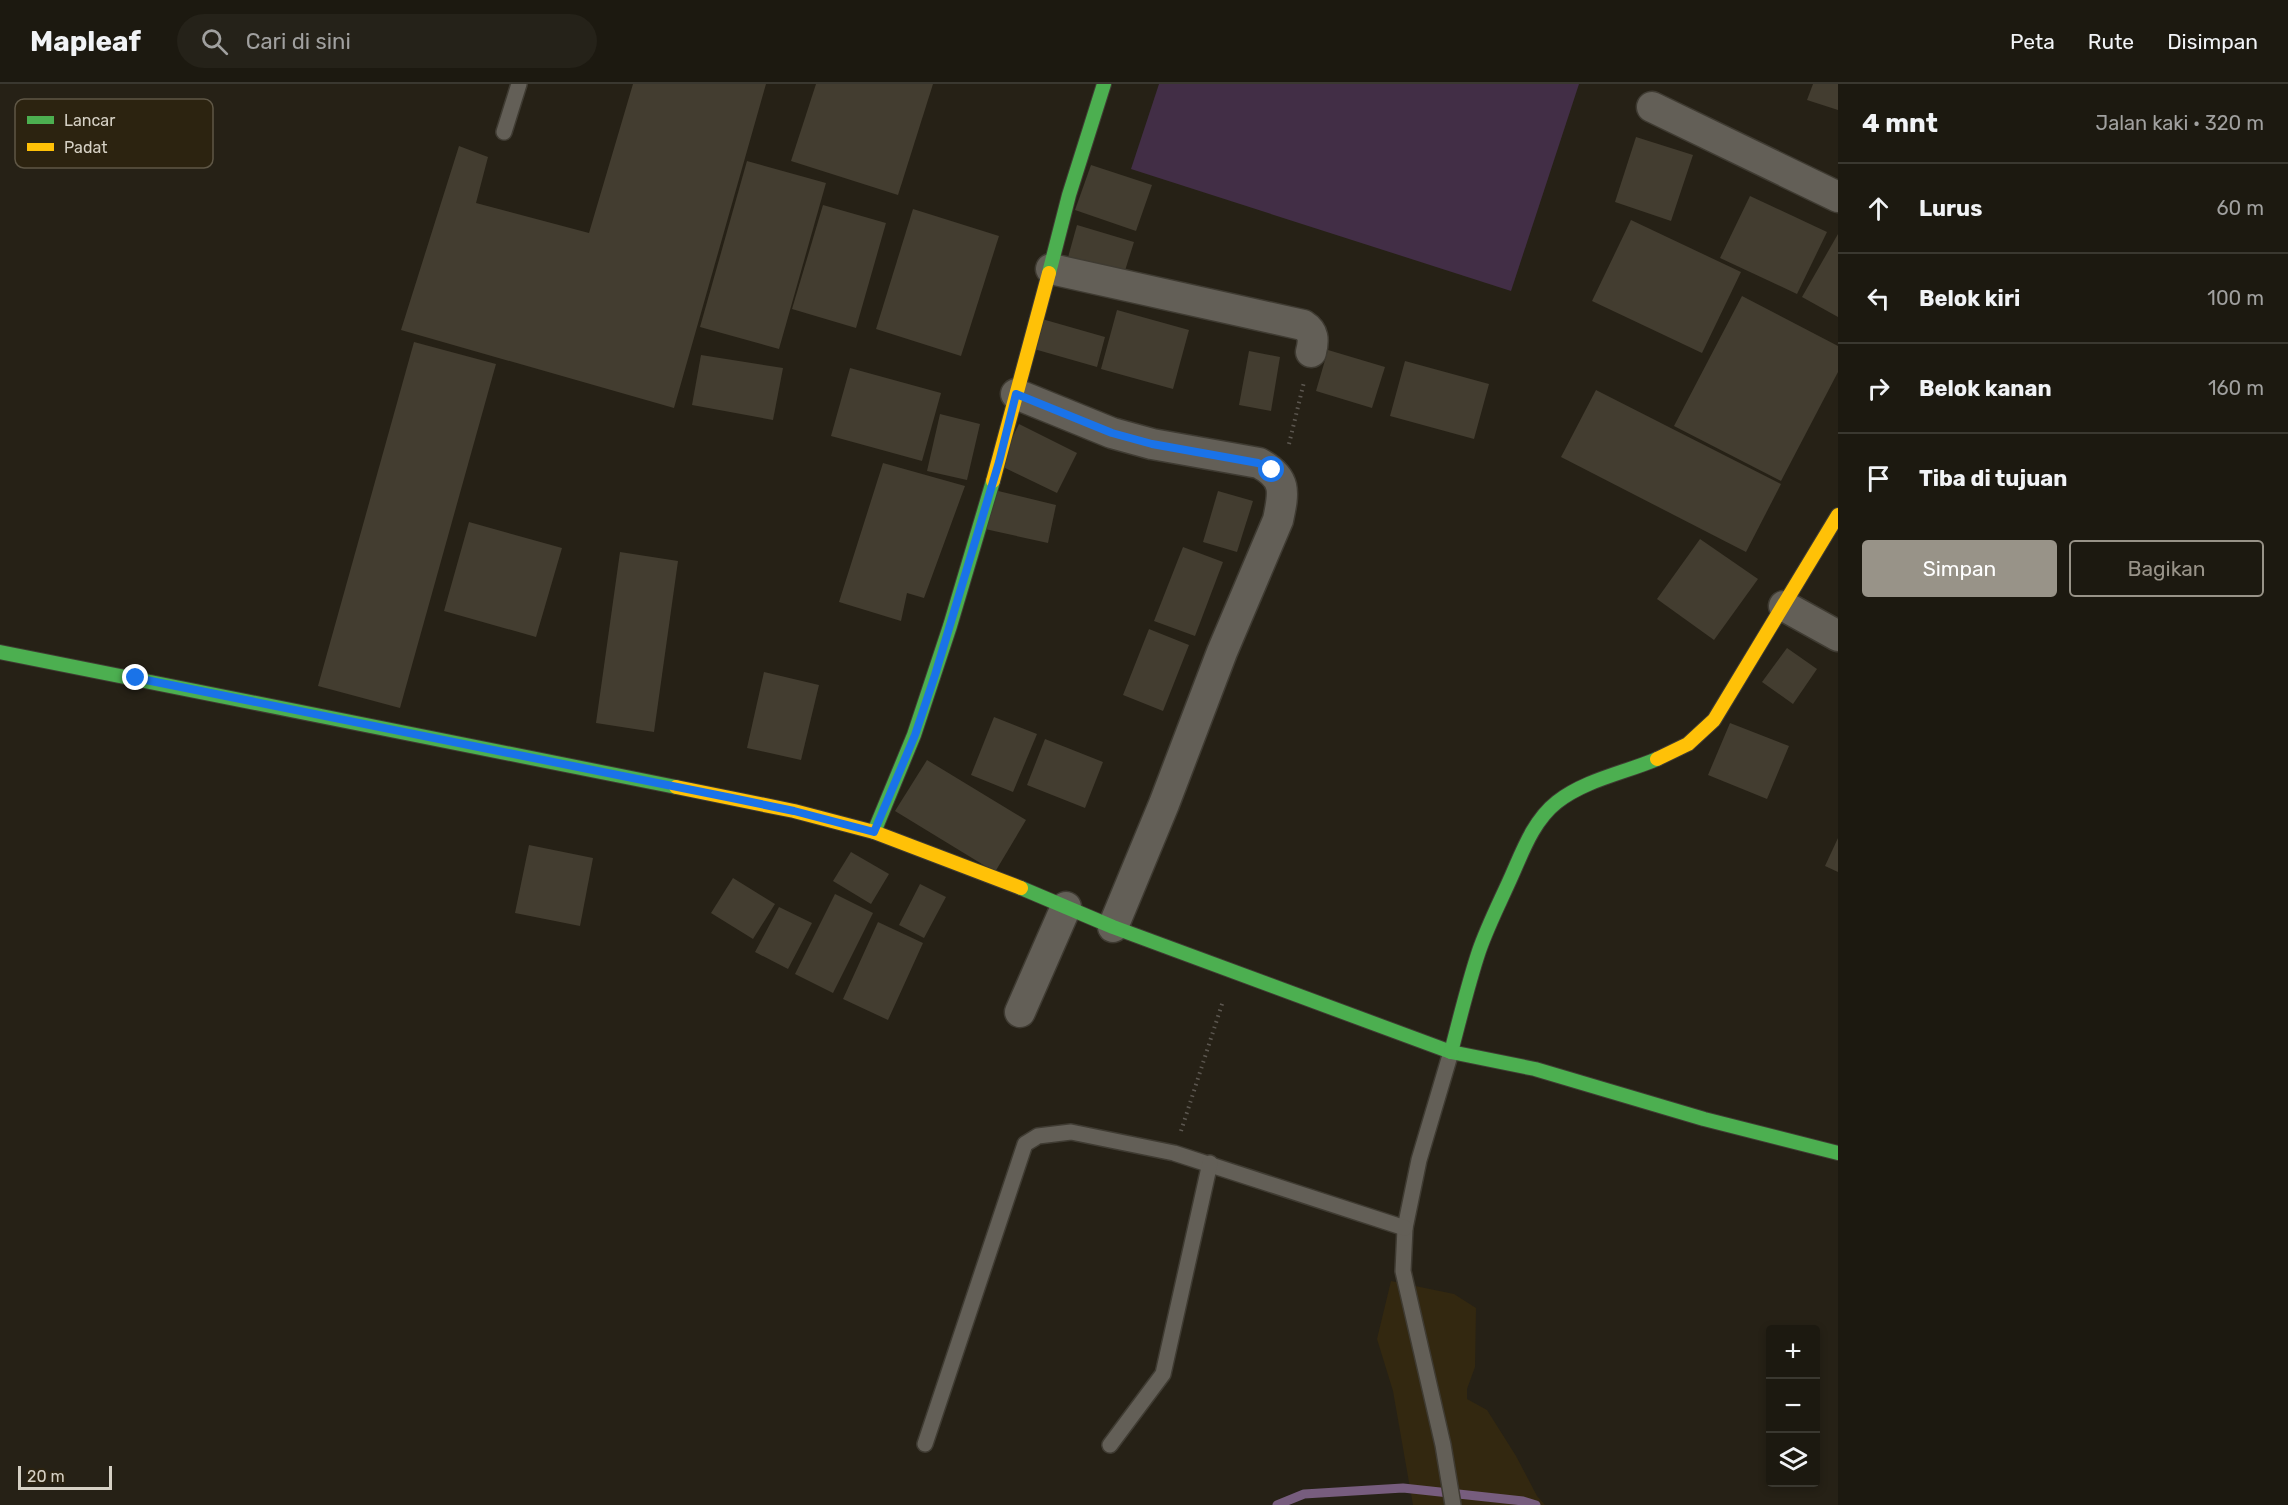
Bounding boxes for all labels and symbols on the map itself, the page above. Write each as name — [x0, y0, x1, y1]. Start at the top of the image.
legend — [15, 99, 213, 168]
text: Lancar — [64, 111, 115, 130]
text: Padat — [64, 138, 107, 157]
route start — [1258, 456, 1284, 482]
route end — [122, 664, 148, 690]
scale bar — [18, 1463, 112, 1490]

